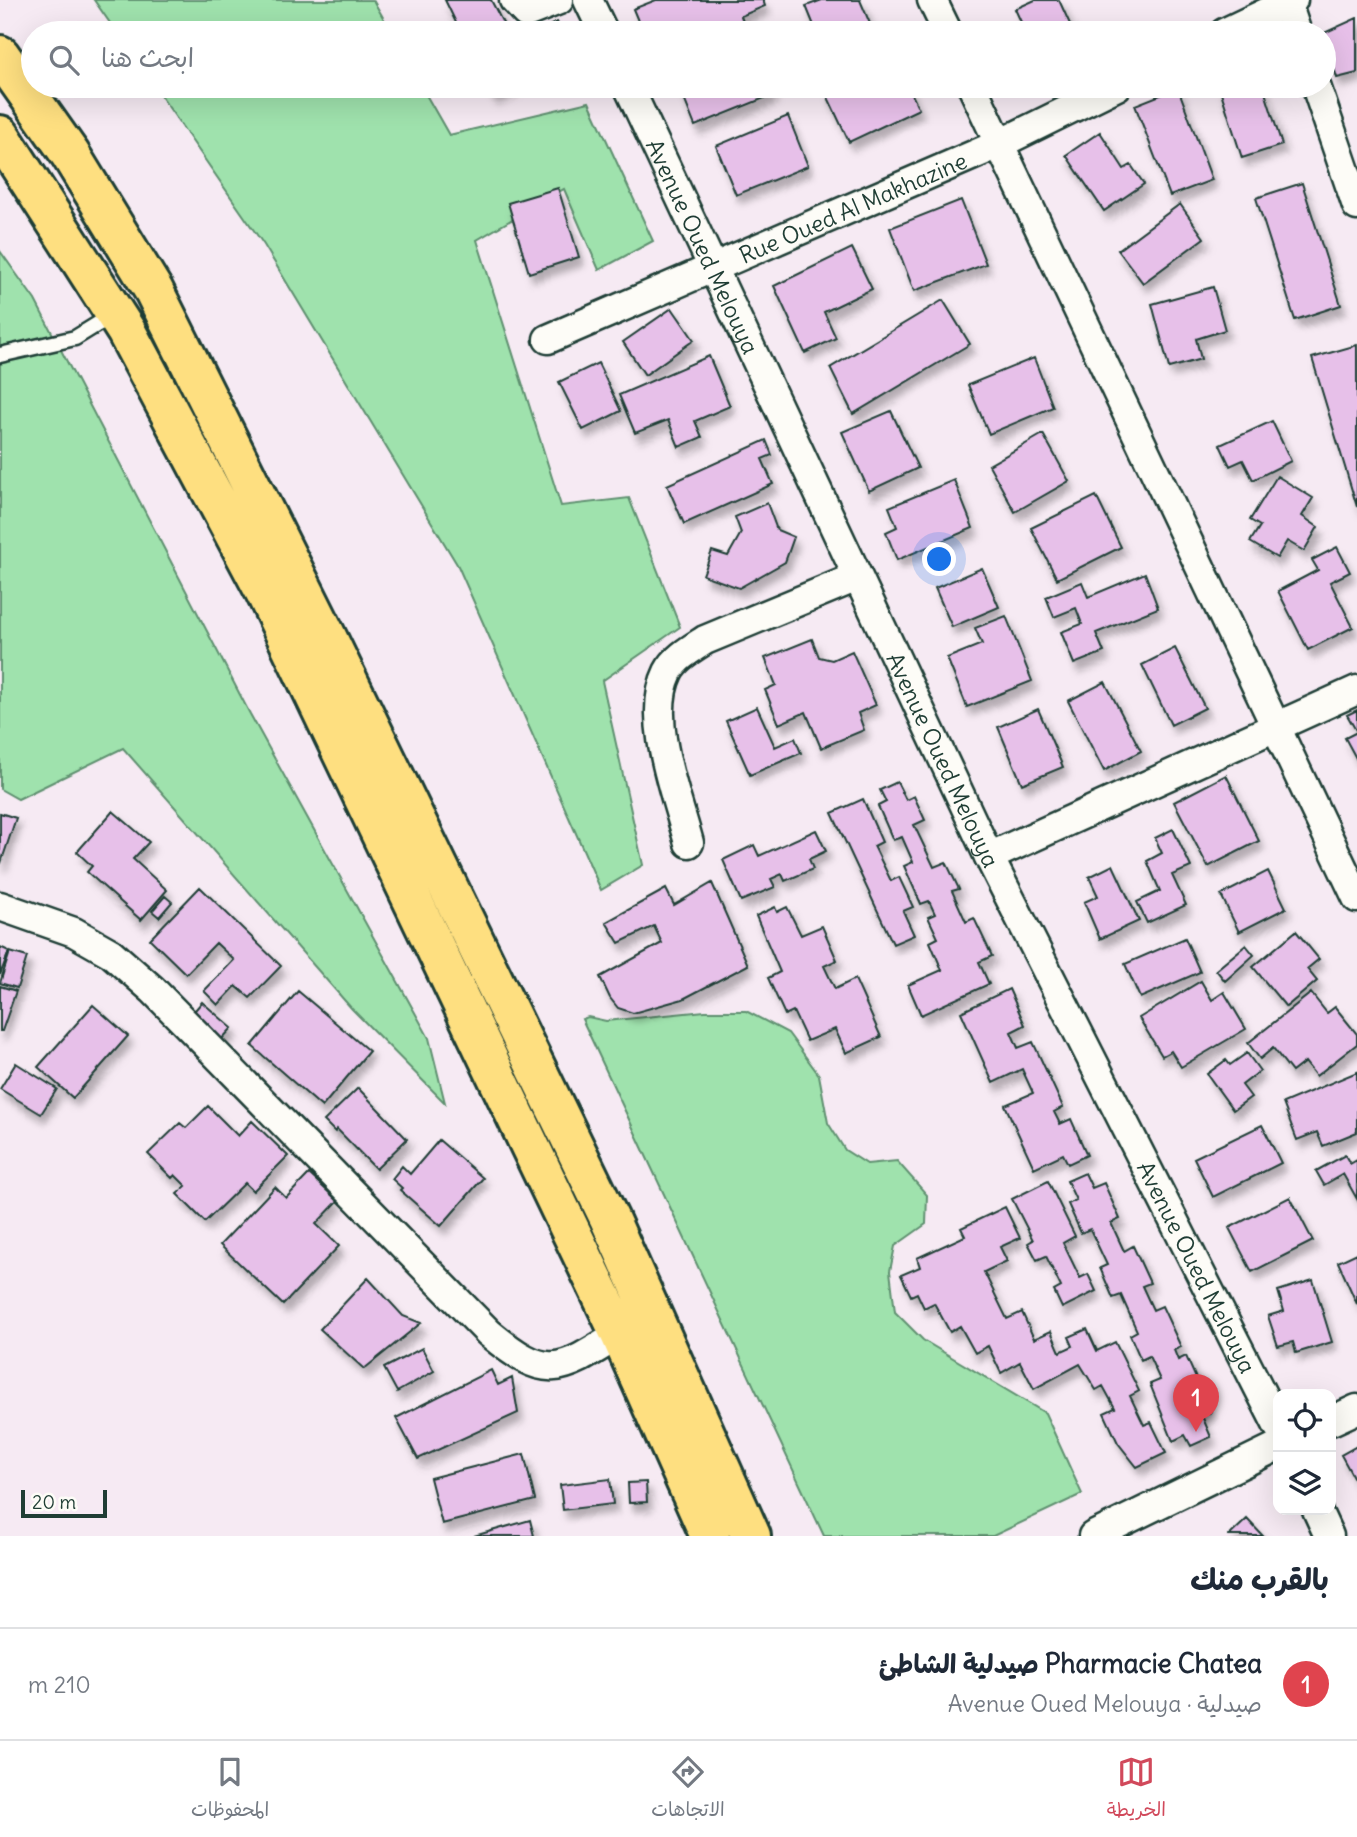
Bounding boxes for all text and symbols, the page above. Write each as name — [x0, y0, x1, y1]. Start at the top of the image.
search box — [21, 21, 1336, 98]
icon: search — [45, 41, 83, 79]
text: ابحث هنا — [101, 41, 194, 74]
street label: Avenue Oued Melouya — [640, 134, 766, 358]
street label: Rue Oued Al Makhazine — [734, 145, 971, 269]
your location — [922, 542, 956, 576]
street label: Avenue Oued Melouya — [881, 648, 1006, 872]
street label: Avenue Oued Melouya — [1131, 1156, 1263, 1378]
pin: 1 — [1173, 1374, 1219, 1432]
map controls — [1273, 1389, 1336, 1515]
button: locate — [1273, 1389, 1336, 1452]
button: layers — [1273, 1452, 1336, 1515]
scale bar — [21, 1487, 107, 1519]
text: 20 m — [32, 1490, 76, 1514]
text: بالقرب منك — [1190, 1560, 1329, 1598]
text: Pharmacie Chatea صيدلية الشاطئ — [879, 1647, 1262, 1680]
text: 210 m — [28, 1670, 91, 1699]
text: 1 — [1301, 1670, 1311, 1699]
text: صيدلية · Avenue Oued Melouya — [948, 1689, 1262, 1718]
tab: المحفوظات — [191, 1753, 269, 1826]
tab: الاتجاهات — [651, 1753, 725, 1826]
tab: الخريطة — [1107, 1753, 1166, 1826]

